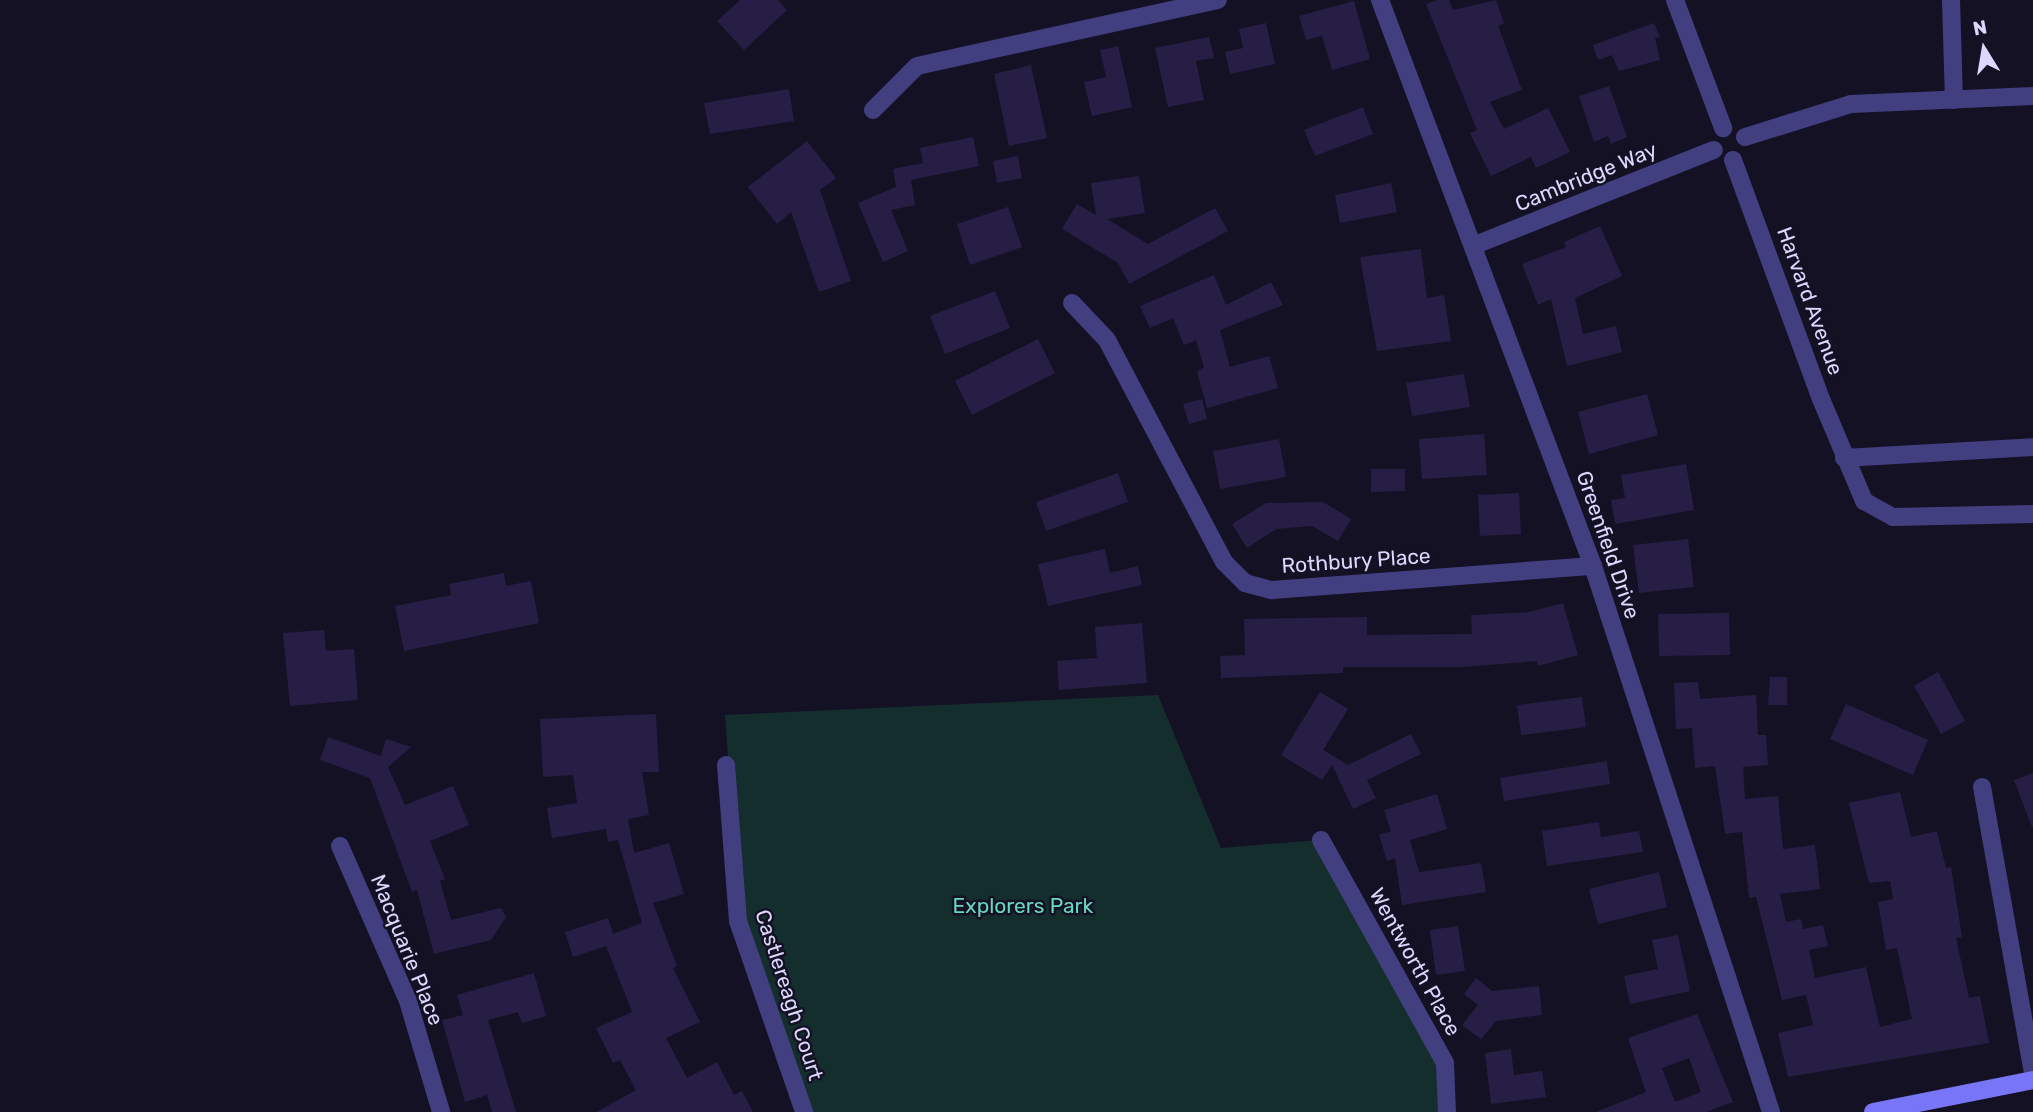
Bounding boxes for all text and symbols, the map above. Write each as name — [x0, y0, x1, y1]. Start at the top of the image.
north arrow — [1949, 14, 2019, 84]
text: N — [1971, 15, 1989, 40]
street label: Cambridge Way — [1511, 137, 1661, 217]
street label: Harvard Avenue — [1771, 223, 1849, 379]
street label: Greenfield Drive — [1571, 468, 1645, 622]
street label: Rothbury Place — [1280, 543, 1432, 579]
street label: Macquarie Place — [365, 871, 449, 1029]
street label: Wentworth Place — [1364, 884, 1466, 1040]
park label: Explorers Park — [953, 893, 1093, 919]
street label: Castlereagh Court — [750, 907, 828, 1083]

